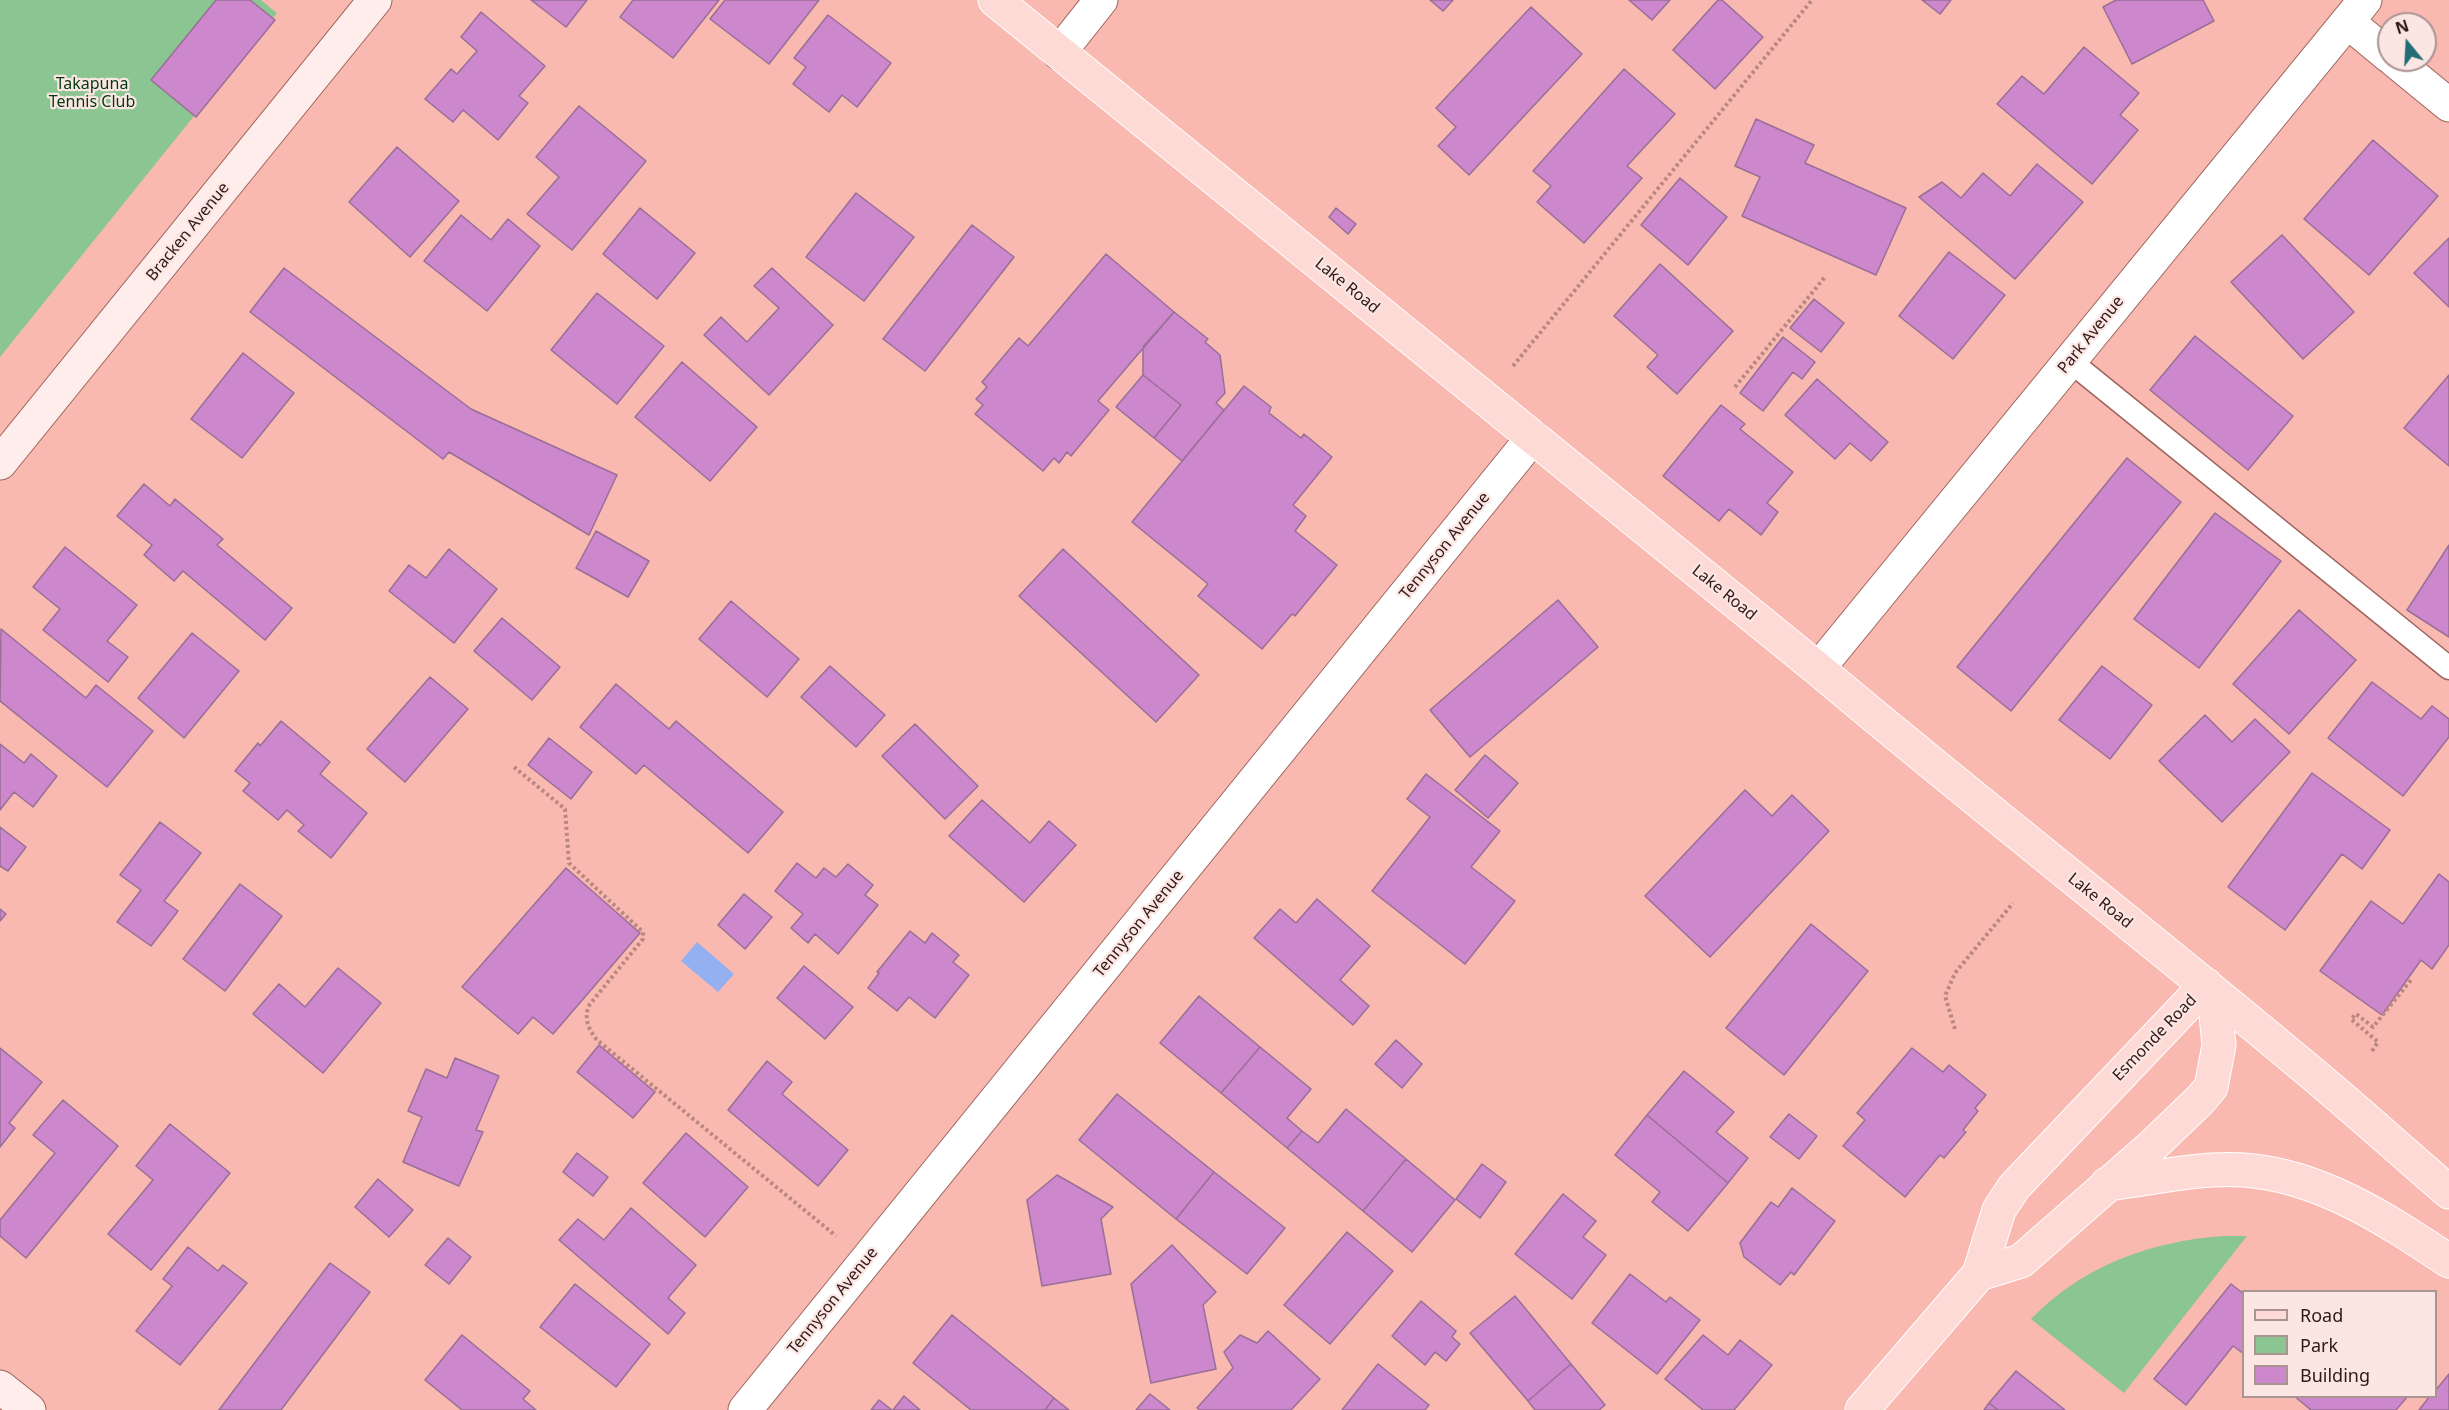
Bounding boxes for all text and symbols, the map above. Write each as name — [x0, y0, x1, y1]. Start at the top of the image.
north arrow — [2377, 12, 2437, 72]
text: N — [2392, 14, 2412, 39]
park label: Takapuna Tennis Club — [49, 74, 135, 112]
street label: Bracken Avenue — [142, 179, 234, 285]
street label: Lake Road — [1311, 254, 1383, 318]
street label: Park Avenue — [2054, 292, 2128, 378]
street label: Tennyson Avenue — [1396, 489, 1494, 603]
street label: Lake Road — [1688, 561, 1760, 625]
street label: Tennyson Avenue — [1090, 867, 1188, 981]
street label: Lake Road — [2064, 869, 2136, 933]
street label: Esmonde Road — [2109, 991, 2201, 1085]
street label: Tennyson Avenue — [784, 1244, 882, 1358]
legend — [2242, 1290, 2437, 1398]
text: Road — [2300, 1303, 2343, 1327]
text: Park — [2300, 1333, 2338, 1357]
text: Building — [2300, 1363, 2370, 1387]

